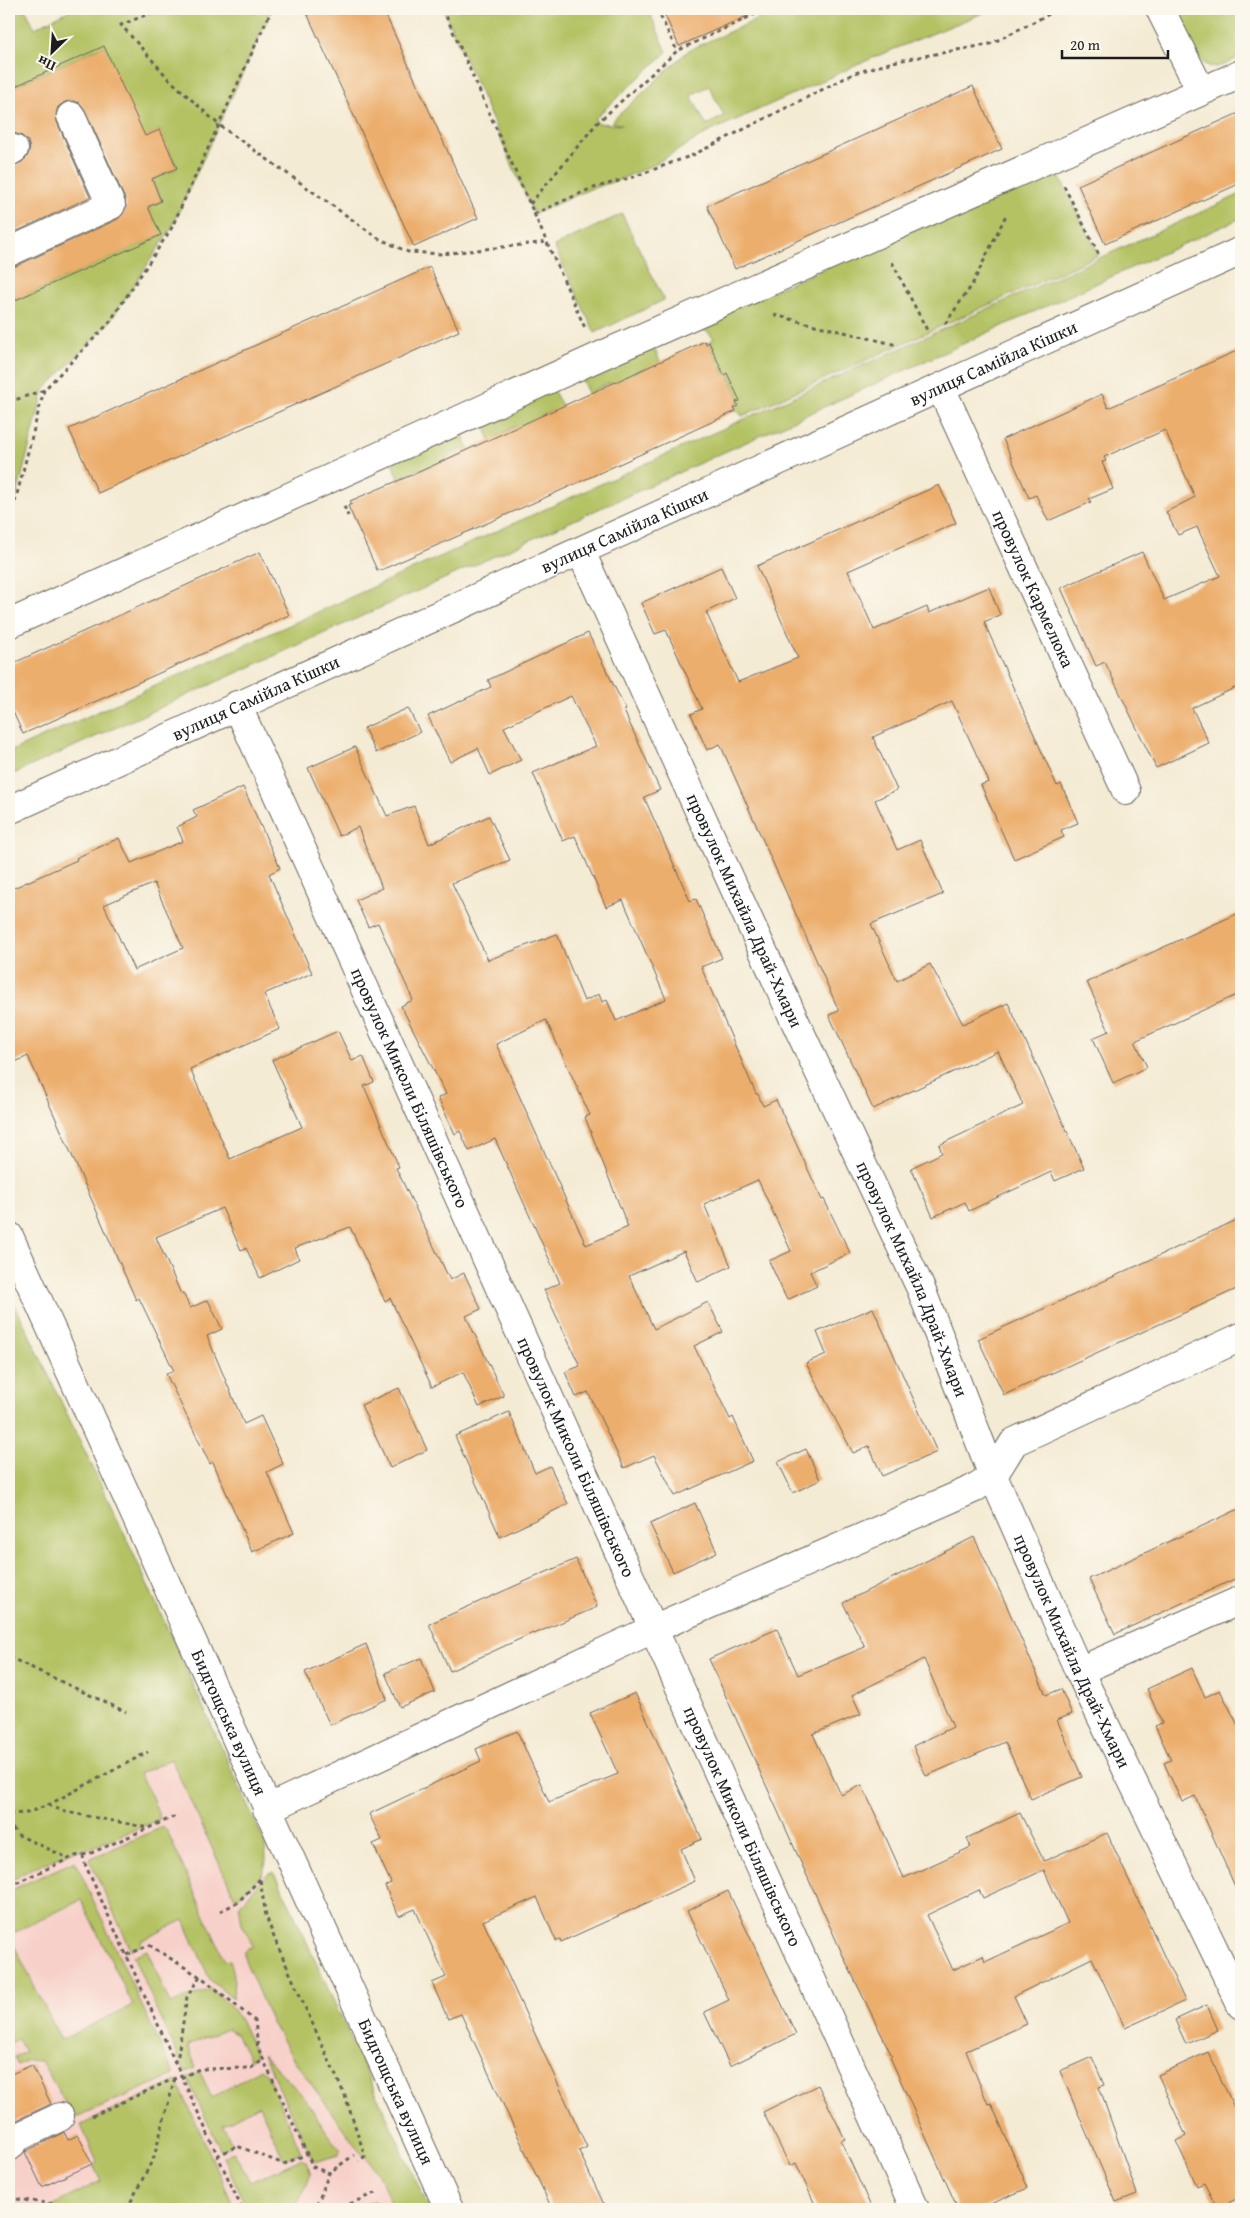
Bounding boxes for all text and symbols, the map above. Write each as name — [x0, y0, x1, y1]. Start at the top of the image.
north arrow — [28, 28, 78, 78]
scale bar — [1062, 28, 1169, 60]
text: 20 m — [1070, 34, 1101, 55]
text: Пн — [34, 51, 59, 77]
street label: вулиця Самійла Кішки — [905, 313, 1082, 413]
street label: вулиця Самійла Кішки — [536, 480, 713, 580]
street label: провулок Кармелюка — [986, 505, 1082, 672]
street label: вулиця Самійла Кішки — [167, 648, 344, 747]
street label: провулок Михайла Драй-Хмари — [680, 789, 810, 1032]
street label: провулок Миколи Біляшівського — [344, 963, 476, 1212]
street label: провулок Михайла Драй-Хмари — [850, 1156, 975, 1401]
street label: провулок Миколи Біляшівського — [511, 1332, 642, 1582]
street label: провулок Михайла Драй-Хмари — [1007, 1529, 1138, 1773]
street label: Бидгощська вулиця — [185, 1645, 274, 1800]
street label: провулок Миколи Біляшівського — [677, 1701, 809, 1951]
street label: Бидгощська вулиця — [352, 2014, 441, 2169]

